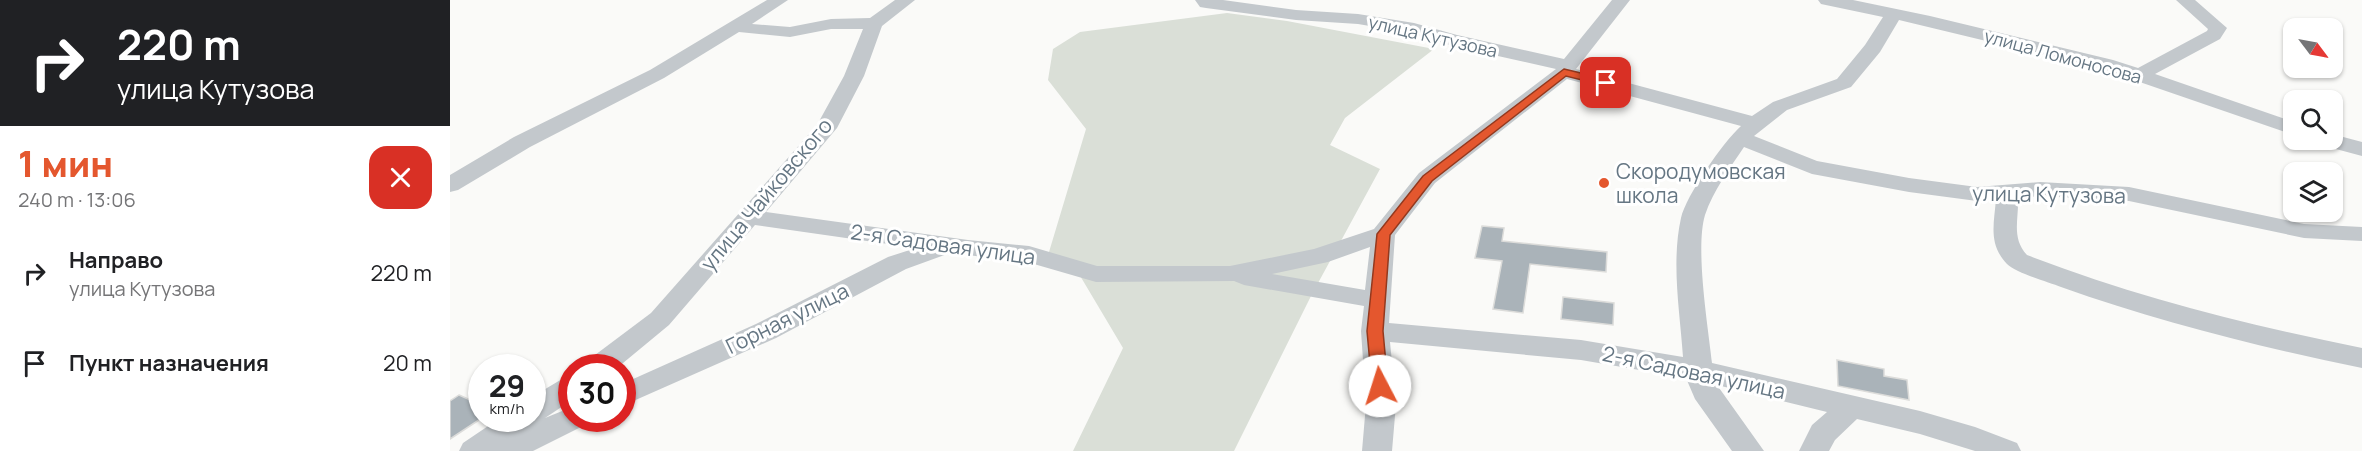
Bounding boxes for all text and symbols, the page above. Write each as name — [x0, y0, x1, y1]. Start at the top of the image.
street label: улица Кутузова — [1366, 9, 1500, 63]
text: 220 m — [117, 15, 241, 73]
north arrow — [2283, 18, 2343, 78]
map controls — [2283, 18, 2343, 222]
street label: улица Ломоносова — [1982, 23, 2144, 89]
icon: right — [18, 24, 96, 102]
pin — [1580, 57, 1631, 108]
icon: arrive — [1589, 66, 1622, 99]
text: улица Кутузова — [117, 70, 315, 107]
button: search — [2283, 90, 2343, 150]
street label: улица Чайковского — [694, 112, 838, 276]
text: 1 мин — [18, 139, 113, 188]
button: close — [369, 146, 432, 209]
place label: Скородумовская школа — [1616, 157, 1786, 209]
button: layers — [2283, 162, 2343, 222]
marker: Скородумовская школа — [1597, 176, 1611, 190]
street label: улица Кутузова — [1972, 179, 2126, 209]
text: 240 m · 13:06 — [18, 186, 136, 213]
street label: 2-я Садовая улица — [849, 217, 1037, 271]
text: Направо — [69, 245, 163, 275]
icon: right — [18, 257, 51, 290]
text: 220 m — [370, 258, 432, 288]
text: улица Кутузова — [69, 275, 215, 302]
street label: Горная улица — [721, 276, 853, 360]
street label: 2-я Садовая улица — [1600, 339, 1788, 405]
icon: arrive — [18, 347, 51, 380]
text: Пункт назначения — [69, 348, 269, 378]
text: 20 m — [383, 348, 432, 378]
speed limit sign: 30 — [558, 354, 636, 432]
position arrow — [1348, 354, 1412, 418]
text: 29 — [489, 365, 525, 406]
text: km/h — [490, 398, 524, 419]

